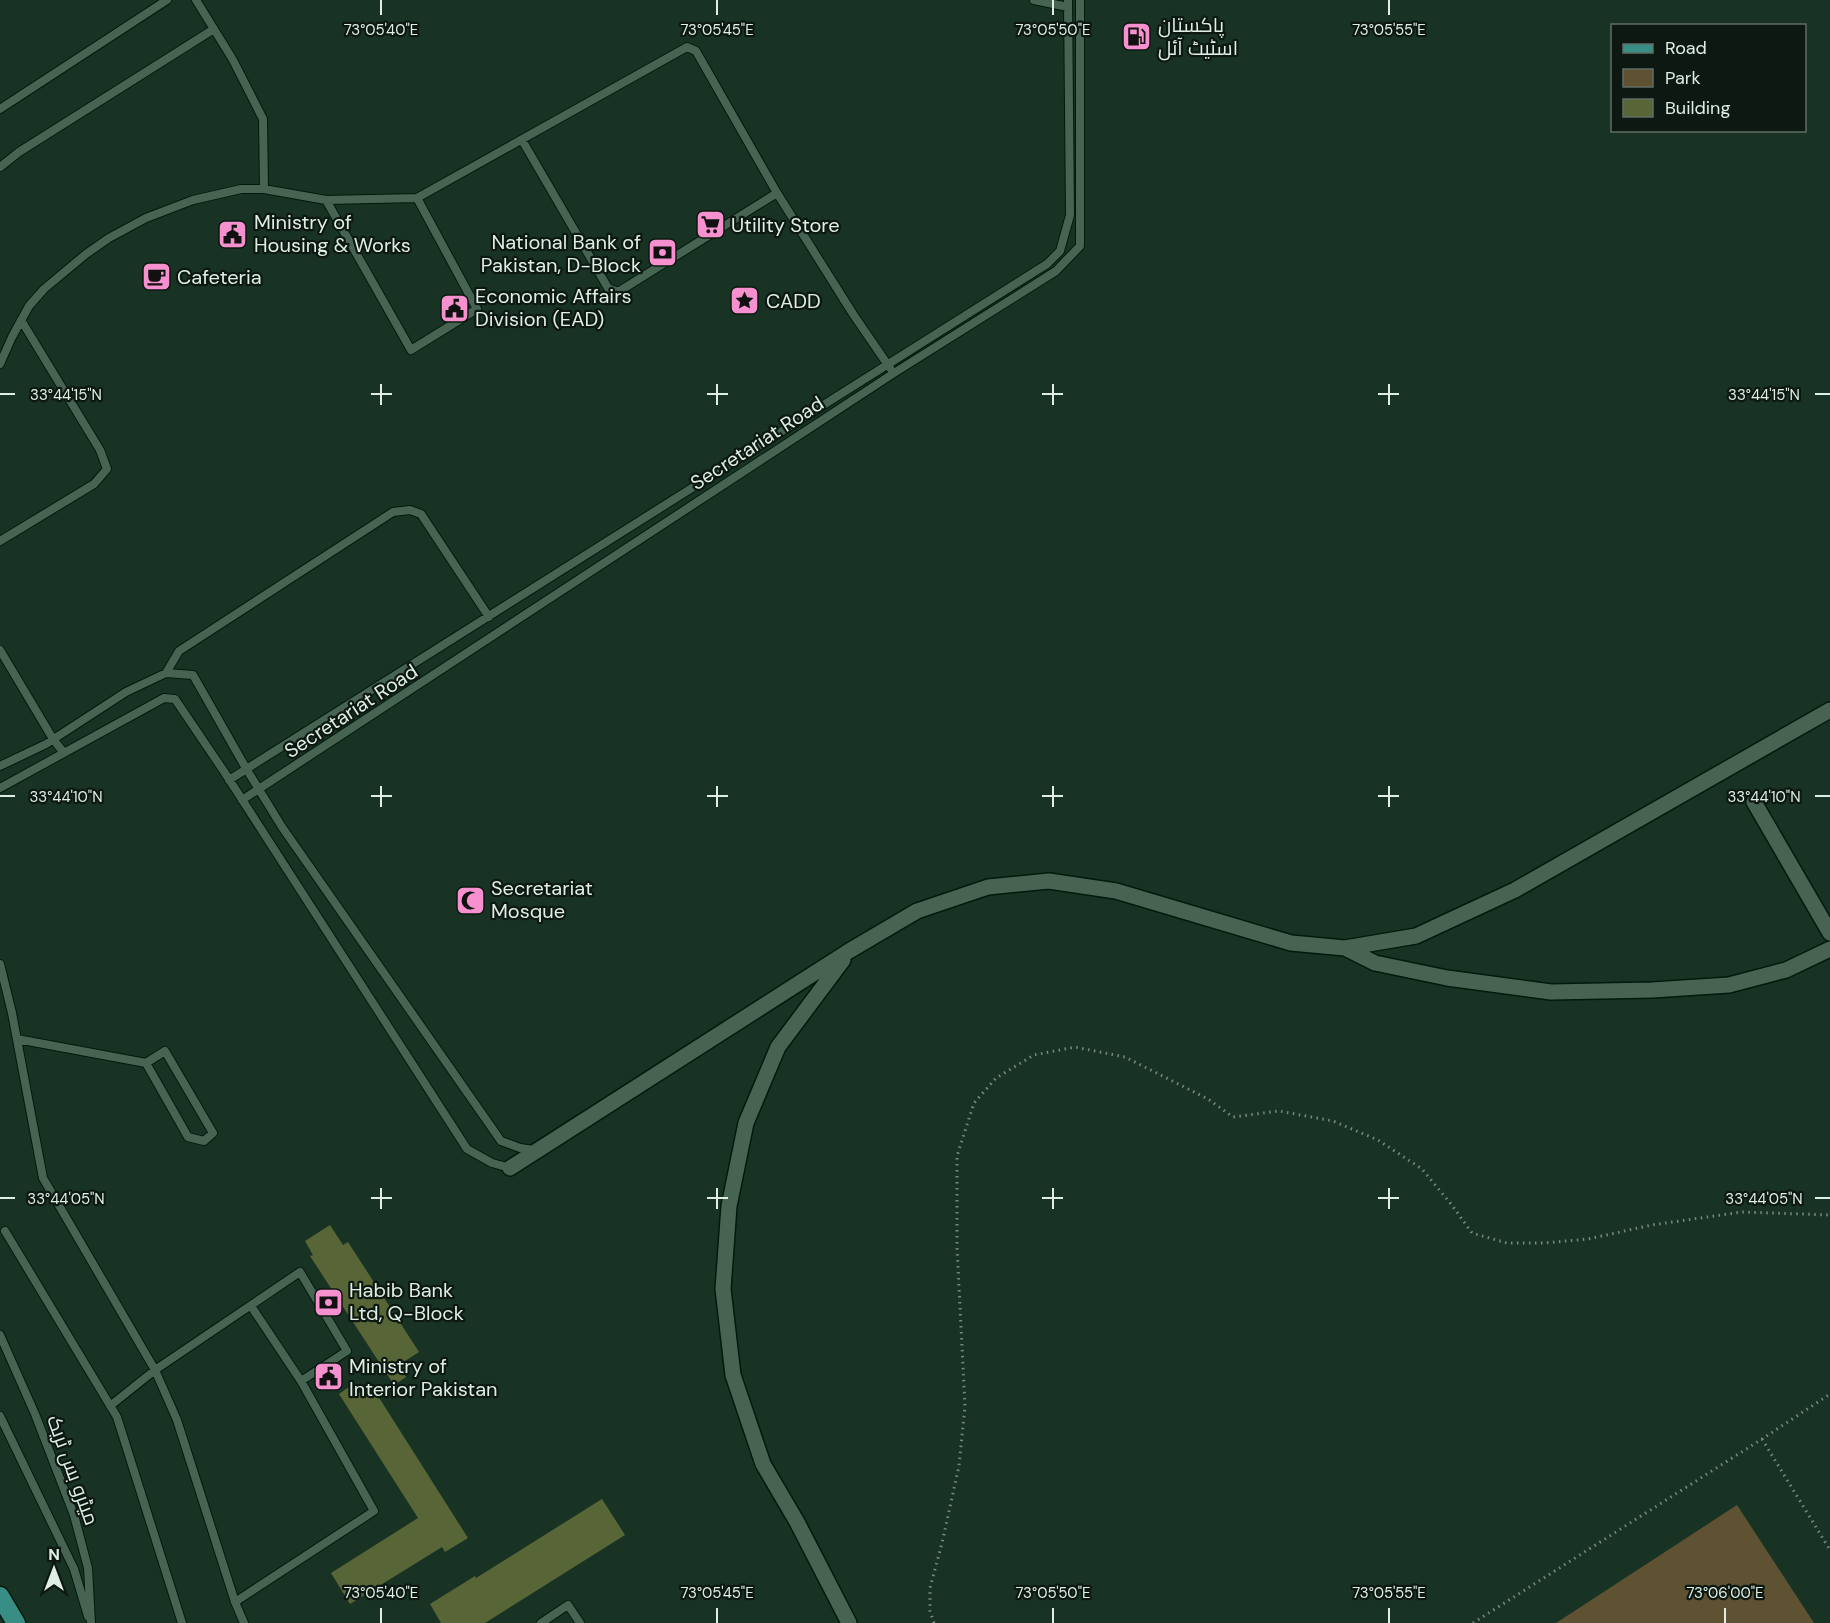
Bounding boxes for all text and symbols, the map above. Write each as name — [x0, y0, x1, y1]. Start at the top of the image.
place label: پاکستان اسٹیٹ آئل — [1158, 12, 1238, 61]
text: 73°05'40"E — [344, 20, 418, 40]
text: 73°05'45"E — [680, 20, 754, 40]
text: 73°05'50"E — [1016, 20, 1090, 40]
fuel station icon: پاکستان اسٹیٹ آئل — [1121, 20, 1153, 52]
text: 73°05'55"E — [1352, 20, 1426, 40]
legend — [1611, 24, 1806, 132]
text: Road — [1665, 36, 1707, 60]
text: Park — [1665, 66, 1701, 90]
text: Building — [1665, 96, 1730, 120]
place label: Ministry of Housing & Works — [254, 209, 411, 258]
supermarket icon: Utility Store — [694, 209, 726, 241]
place label: Utility Store — [731, 212, 840, 238]
public building icon: Ministry of Housing & Works — [217, 218, 249, 250]
place label: National Bank of Pakistan, D-Block — [481, 229, 641, 278]
bank icon: National Bank of Pakistan, D-Block — [646, 237, 678, 269]
cafe icon: Cafeteria — [140, 261, 172, 293]
place label: Cafeteria — [177, 264, 262, 290]
place label: Economic Affairs Division (EAD) — [475, 283, 632, 332]
place icon: CADD — [729, 285, 761, 317]
place label: CADD — [766, 288, 821, 314]
public building icon: Economic Affairs Division (EAD) — [438, 292, 470, 324]
text: 33°44'15"N — [30, 385, 102, 405]
text: 33°44'15"N — [1728, 385, 1800, 405]
street label: Secretariat Road — [685, 390, 829, 496]
street label: Secretariat Road — [279, 658, 423, 764]
text: 33°44'10"N — [29, 787, 103, 807]
text: 33°44'10"N — [1727, 787, 1801, 807]
place label: Secretariat Mosque — [491, 875, 593, 924]
mosque icon: Secretariat Mosque — [454, 884, 486, 916]
text: 33°44'05"N — [27, 1189, 105, 1209]
text: 33°44'05"N — [1725, 1189, 1803, 1209]
place label: Habib Bank Ltd, Q-Block — [349, 1277, 464, 1326]
bank icon: Habib Bank Ltd, Q-Block — [312, 1286, 344, 1318]
place label: Ministry of Interior Pakistan — [349, 1353, 498, 1402]
public building icon: Ministry of Interior Pakistan — [312, 1361, 344, 1393]
street label: میٹرو بس ٹریک — [41, 1411, 105, 1529]
north arrow — [24, 1539, 84, 1599]
text: N — [48, 1544, 60, 1565]
text: 73°05'40"E — [344, 1583, 418, 1603]
text: 73°05'45"E — [680, 1583, 754, 1603]
text: 73°05'50"E — [1016, 1583, 1090, 1603]
text: 73°05'55"E — [1352, 1583, 1426, 1603]
text: 73°06'00"E — [1686, 1583, 1764, 1603]

